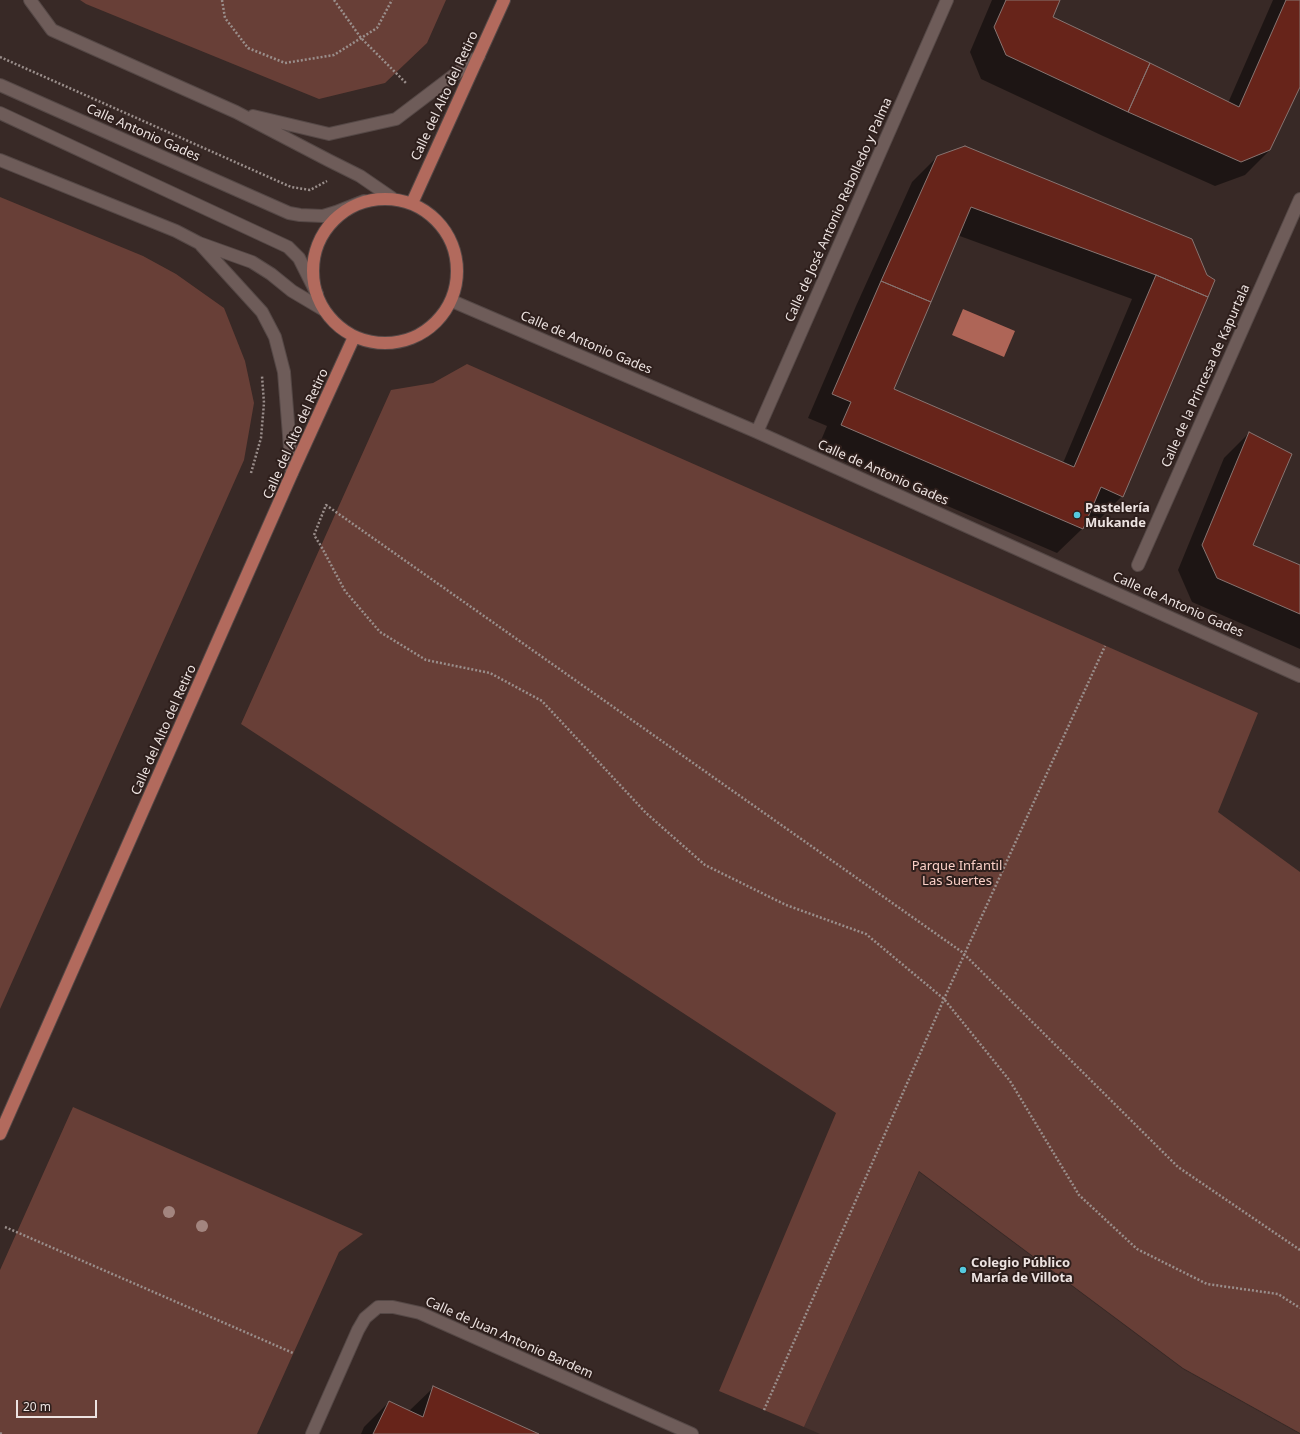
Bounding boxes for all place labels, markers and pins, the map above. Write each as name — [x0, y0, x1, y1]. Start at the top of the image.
place label: Pastelería Mukande — [1085, 500, 1150, 531]
marker: Pastelería Mukande — [1072, 510, 1082, 520]
place label: Colegio Público María de Villota — [971, 1255, 1073, 1286]
marker: Colegio Público María de Villota — [958, 1265, 968, 1275]

